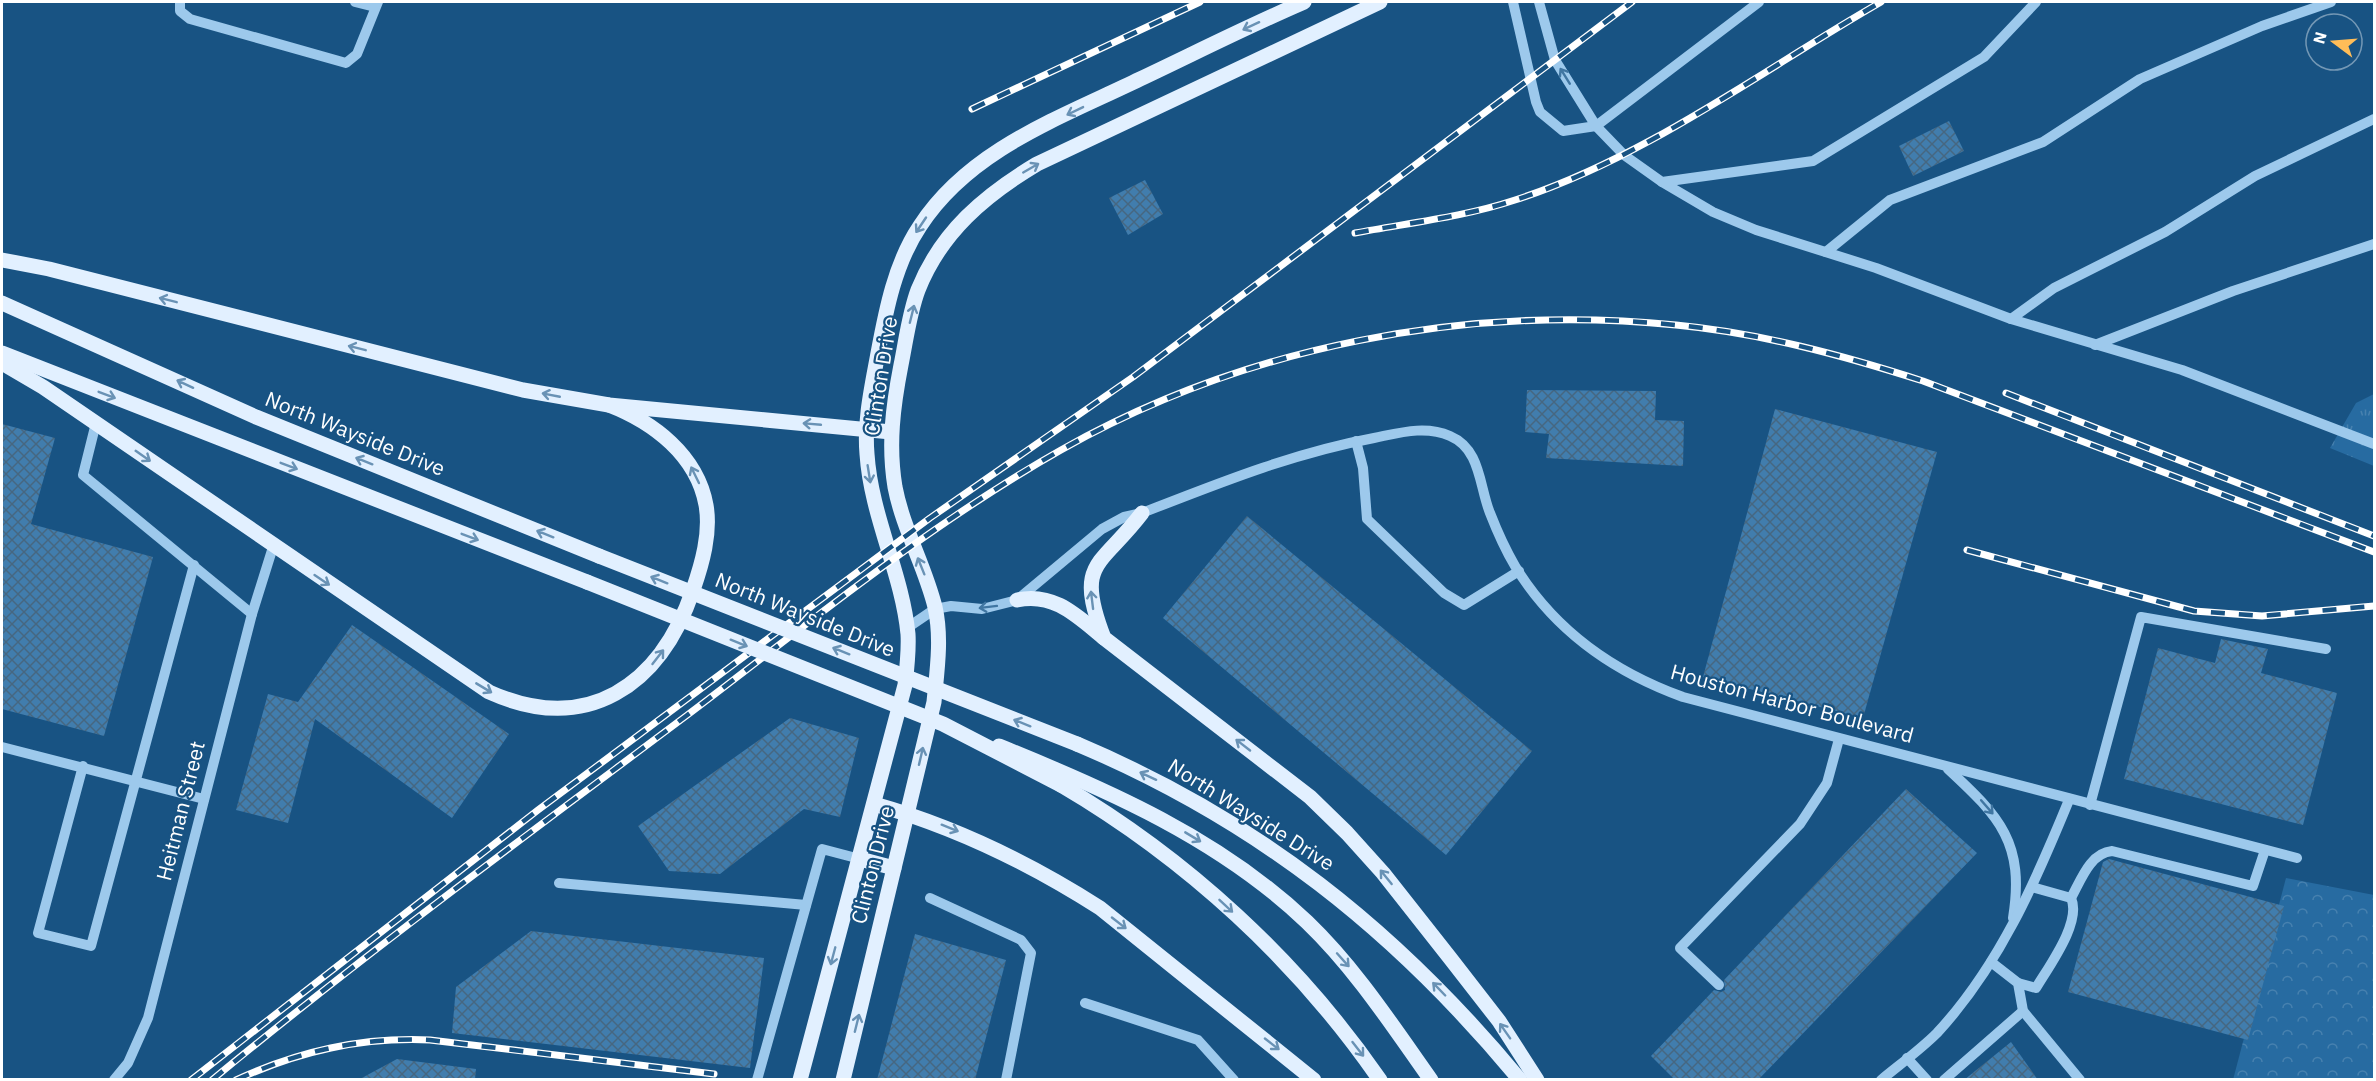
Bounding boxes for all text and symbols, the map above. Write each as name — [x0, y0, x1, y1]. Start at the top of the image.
north arrow — [2304, 12, 2364, 72]
one-way arrow — [1242, 21, 1260, 33]
text: N — [2308, 30, 2331, 46]
one-way arrow — [1559, 68, 1571, 85]
one-way arrow — [1066, 105, 1084, 117]
one-way arrow — [1022, 161, 1039, 173]
one-way arrow — [915, 217, 927, 233]
one-way arrow — [159, 294, 178, 305]
one-way arrow — [906, 305, 918, 324]
street label: Clinton Drive — [857, 314, 903, 438]
one-way arrow — [348, 341, 367, 353]
one-way arrow — [177, 377, 195, 389]
street label: North Wayside Drive — [261, 384, 449, 482]
one-way arrow — [542, 389, 561, 400]
one-way arrow — [97, 390, 116, 401]
one-way arrow — [802, 418, 822, 429]
one-way arrow — [134, 450, 151, 462]
one-way arrow — [355, 455, 374, 466]
one-way arrow — [279, 461, 297, 472]
one-way arrow — [864, 464, 875, 484]
one-way arrow — [688, 467, 700, 485]
one-way arrow — [536, 528, 555, 539]
one-way arrow — [460, 532, 479, 543]
one-way arrow — [915, 557, 926, 576]
street label: North Wayside Drive — [711, 565, 899, 663]
one-way arrow — [313, 574, 330, 586]
one-way arrow — [651, 574, 669, 585]
one-way arrow — [1086, 590, 1097, 610]
one-way arrow — [978, 602, 998, 613]
one-way arrow — [729, 638, 748, 649]
one-way arrow — [832, 645, 851, 656]
one-way arrow — [651, 649, 664, 665]
street label: Houston Harbor Boulevard — [1668, 657, 1917, 749]
one-way arrow — [475, 683, 492, 695]
one-way arrow — [1013, 717, 1032, 728]
street label: Heitman Street — [149, 738, 211, 884]
one-way arrow — [1235, 739, 1251, 752]
one-way arrow — [916, 747, 927, 767]
street label: North Wayside Drive — [1163, 752, 1340, 877]
one-way arrow — [1139, 769, 1157, 781]
one-way arrow — [1981, 799, 1994, 815]
street label: Clinton Drive — [844, 803, 900, 927]
one-way arrow — [940, 823, 958, 834]
one-way arrow — [1184, 831, 1201, 843]
one-way arrow — [1379, 869, 1392, 885]
one-way arrow — [1218, 899, 1233, 913]
one-way arrow — [1111, 916, 1126, 930]
one-way arrow — [827, 946, 839, 965]
one-way arrow — [1336, 952, 1350, 967]
one-way arrow — [1433, 982, 1447, 997]
one-way arrow — [851, 1013, 863, 1032]
one-way arrow — [1499, 1023, 1512, 1039]
one-way arrow — [1264, 1038, 1280, 1051]
one-way arrow — [1352, 1041, 1365, 1057]

